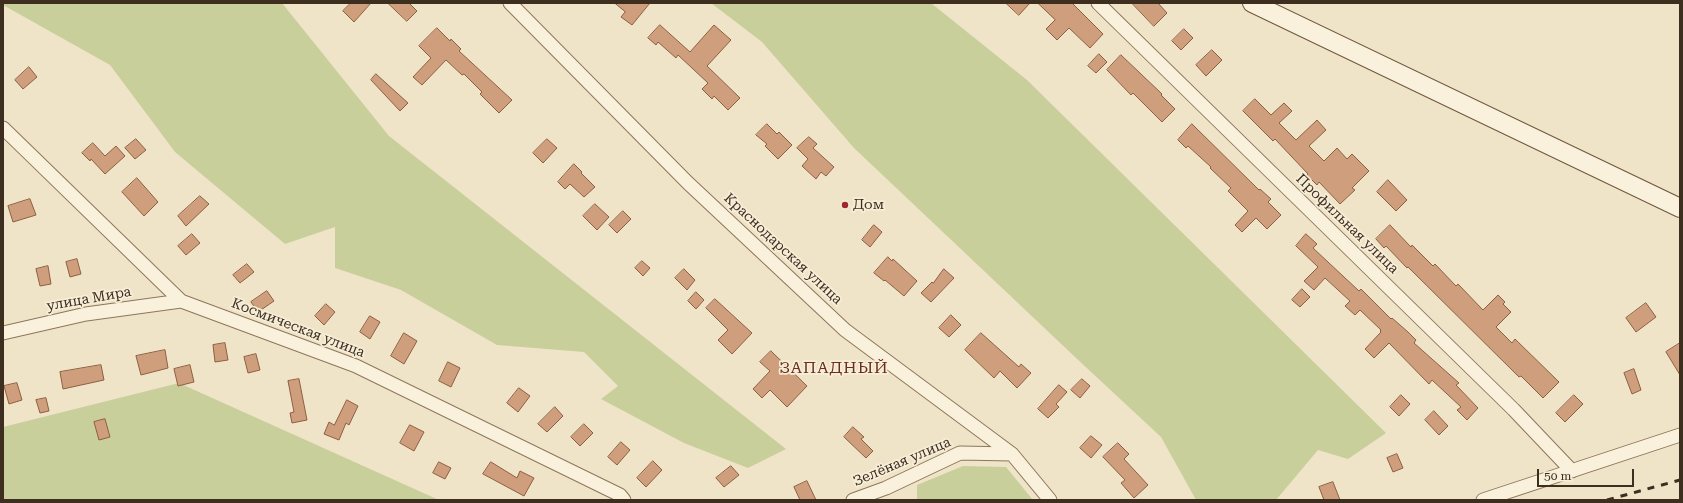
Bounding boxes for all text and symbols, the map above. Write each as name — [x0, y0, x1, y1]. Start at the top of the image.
street label: Профильная улица — [1292, 171, 1402, 277]
street label: Краснодарская улица — [720, 190, 846, 308]
place label: Дом — [853, 197, 884, 213]
marker: Дом — [840, 200, 850, 210]
street label: улица Мира — [45, 283, 133, 315]
street label: Космическая улица — [229, 295, 367, 361]
district label: ЗАПАДНЫЙ — [779, 358, 889, 378]
street label: Зелёная улица — [851, 434, 953, 490]
scale bar — [1539, 461, 1636, 487]
text: 50 m — [1544, 469, 1571, 483]

